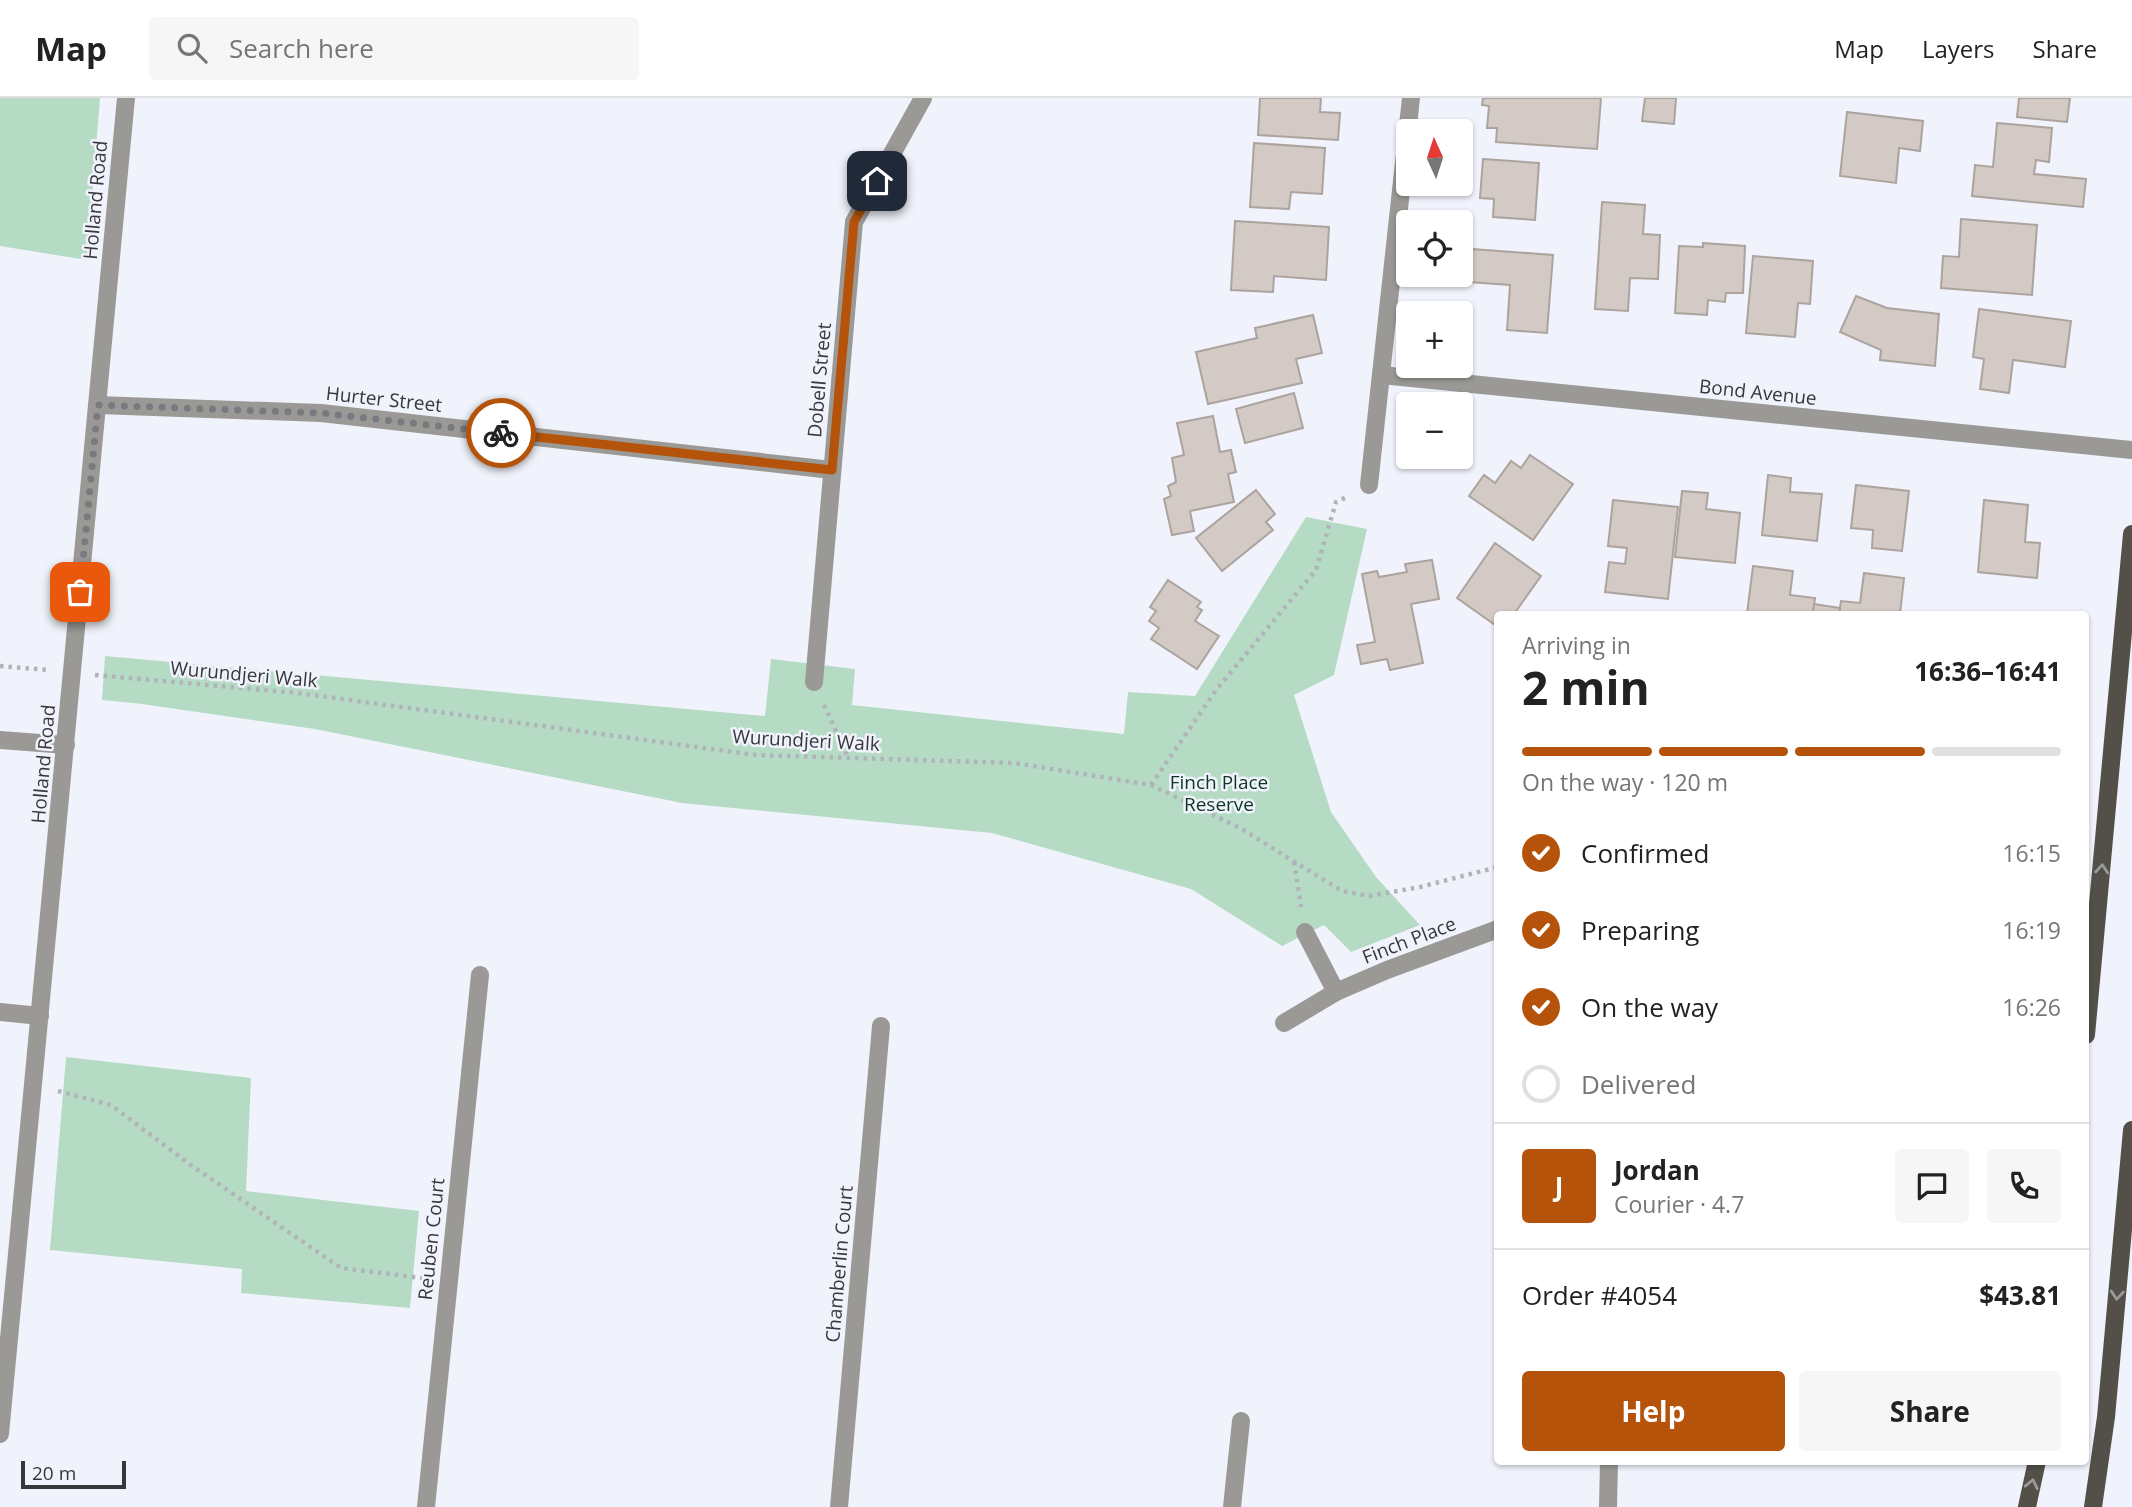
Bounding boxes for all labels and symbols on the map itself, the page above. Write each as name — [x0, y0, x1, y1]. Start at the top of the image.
north arrow — [1396, 119, 1474, 196]
street label: Holland Road — [77, 140, 113, 260]
pin — [847, 151, 907, 211]
street label: Dobell Street — [801, 321, 837, 438]
street label: Bond Avenue — [1698, 373, 1818, 411]
street label: Hurter Street — [325, 380, 444, 418]
courier — [466, 398, 536, 468]
pin — [50, 562, 110, 622]
street label: Wurundjeri Walk — [169, 655, 319, 693]
street label: Holland Road — [25, 704, 61, 824]
street label: Wurundjeri Walk — [732, 723, 880, 757]
park label: Finch Place Reserve — [1170, 769, 1268, 817]
one-way arrow — [2094, 863, 2109, 874]
street label: Finch Place — [1358, 910, 1460, 970]
street label: Reuben Court — [412, 1176, 450, 1301]
street label: Chamberlin Court — [819, 1184, 859, 1344]
one-way arrow — [2110, 1290, 2125, 1301]
scale bar — [21, 1458, 126, 1490]
one-way arrow — [2023, 1478, 2038, 1490]

